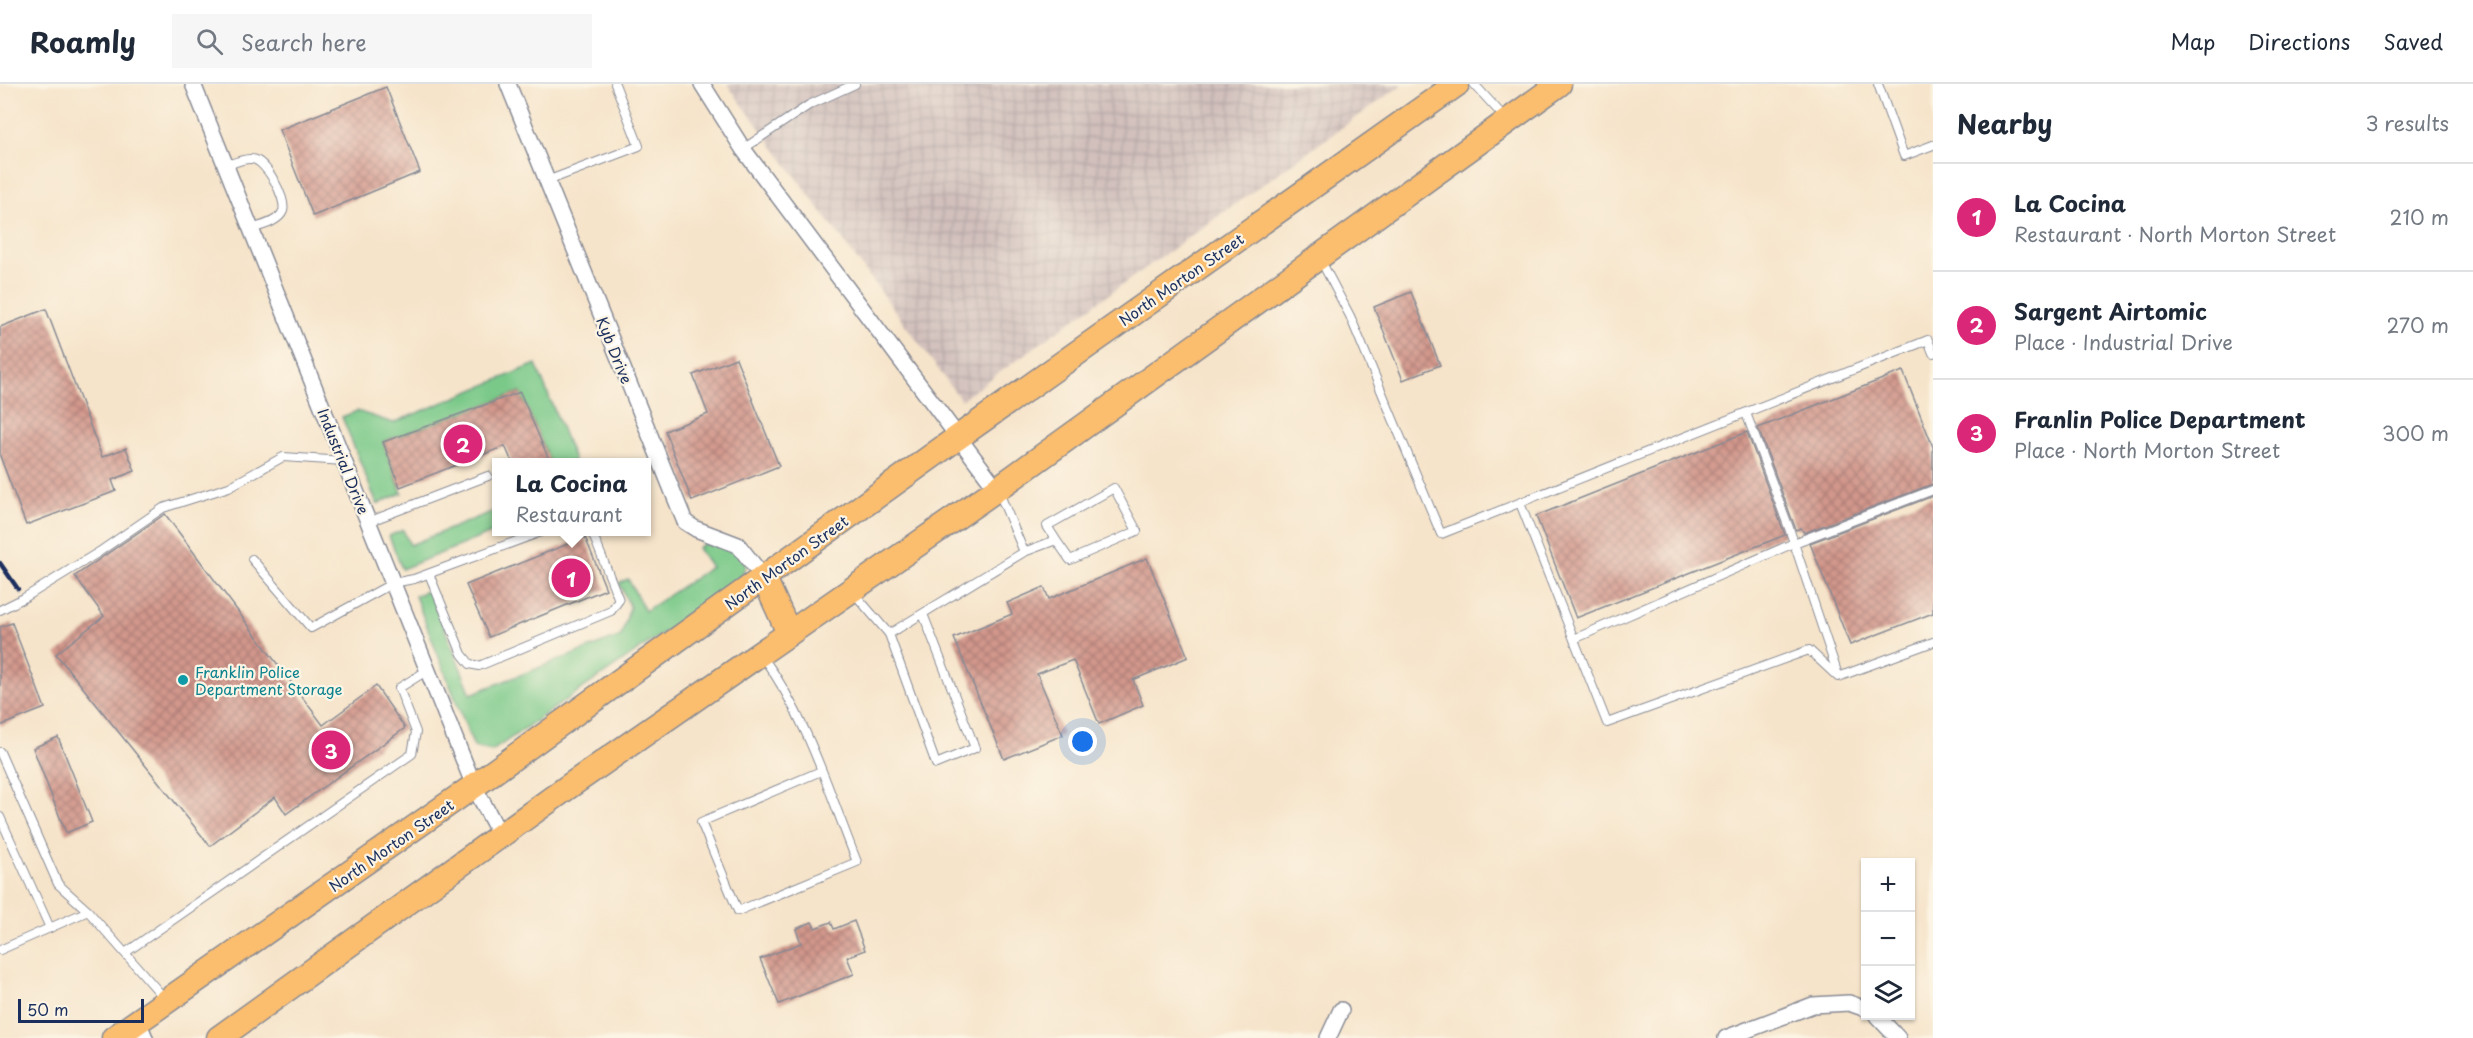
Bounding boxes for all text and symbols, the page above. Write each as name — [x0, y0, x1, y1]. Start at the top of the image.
search box — [172, 14, 592, 68]
text: Roamly — [30, 20, 136, 63]
icon: search — [193, 25, 226, 58]
text: Search here — [241, 25, 367, 58]
text: Map — [2170, 25, 2215, 57]
text: Directions — [2248, 25, 2350, 57]
text: Saved — [2383, 25, 2443, 57]
text: Nearby — [1957, 104, 2052, 143]
text: 3 results — [2366, 108, 2449, 138]
text: La Cocina — [2014, 186, 2126, 219]
text: 1 — [1972, 202, 1981, 232]
text: 210 m — [2390, 202, 2449, 232]
text: Restaurant · North Morton Street — [2014, 219, 2336, 249]
street label: North Morton Street — [1114, 227, 1248, 331]
text: Sargent Airtomic — [2014, 294, 2207, 327]
text: 2 — [1969, 310, 1984, 340]
text: 270 m — [2386, 310, 2449, 340]
street label: Kyb Drive — [591, 313, 639, 387]
text: Place · Industrial Drive — [2014, 327, 2233, 357]
text: Franlin Police Department — [2014, 402, 2306, 435]
street label: Industrial Drive — [312, 405, 376, 517]
text: 3 — [1970, 418, 1983, 448]
text: 300 m — [2382, 418, 2449, 448]
pin: 2 — [444, 422, 482, 466]
text: Place · North Morton Street — [2014, 435, 2280, 465]
popup — [492, 458, 651, 536]
text: La Cocina — [516, 466, 627, 499]
text: Restaurant — [516, 499, 622, 529]
street label: North Morton Street — [719, 509, 853, 615]
pin: 1 — [552, 556, 590, 600]
place label: Franklin Police Department Storage — [195, 660, 343, 700]
marker: Franklin Police Department Storage — [176, 673, 190, 687]
your location — [1068, 727, 1097, 756]
pin: 3 — [312, 728, 350, 772]
street label: North Morton Street — [324, 793, 458, 897]
map controls — [1861, 858, 1915, 1020]
button: + — [1861, 858, 1915, 912]
button: − — [1861, 912, 1915, 966]
button: layers — [1861, 966, 1915, 1020]
scale bar — [18, 996, 144, 1024]
text: 50 m — [27, 997, 68, 1021]

